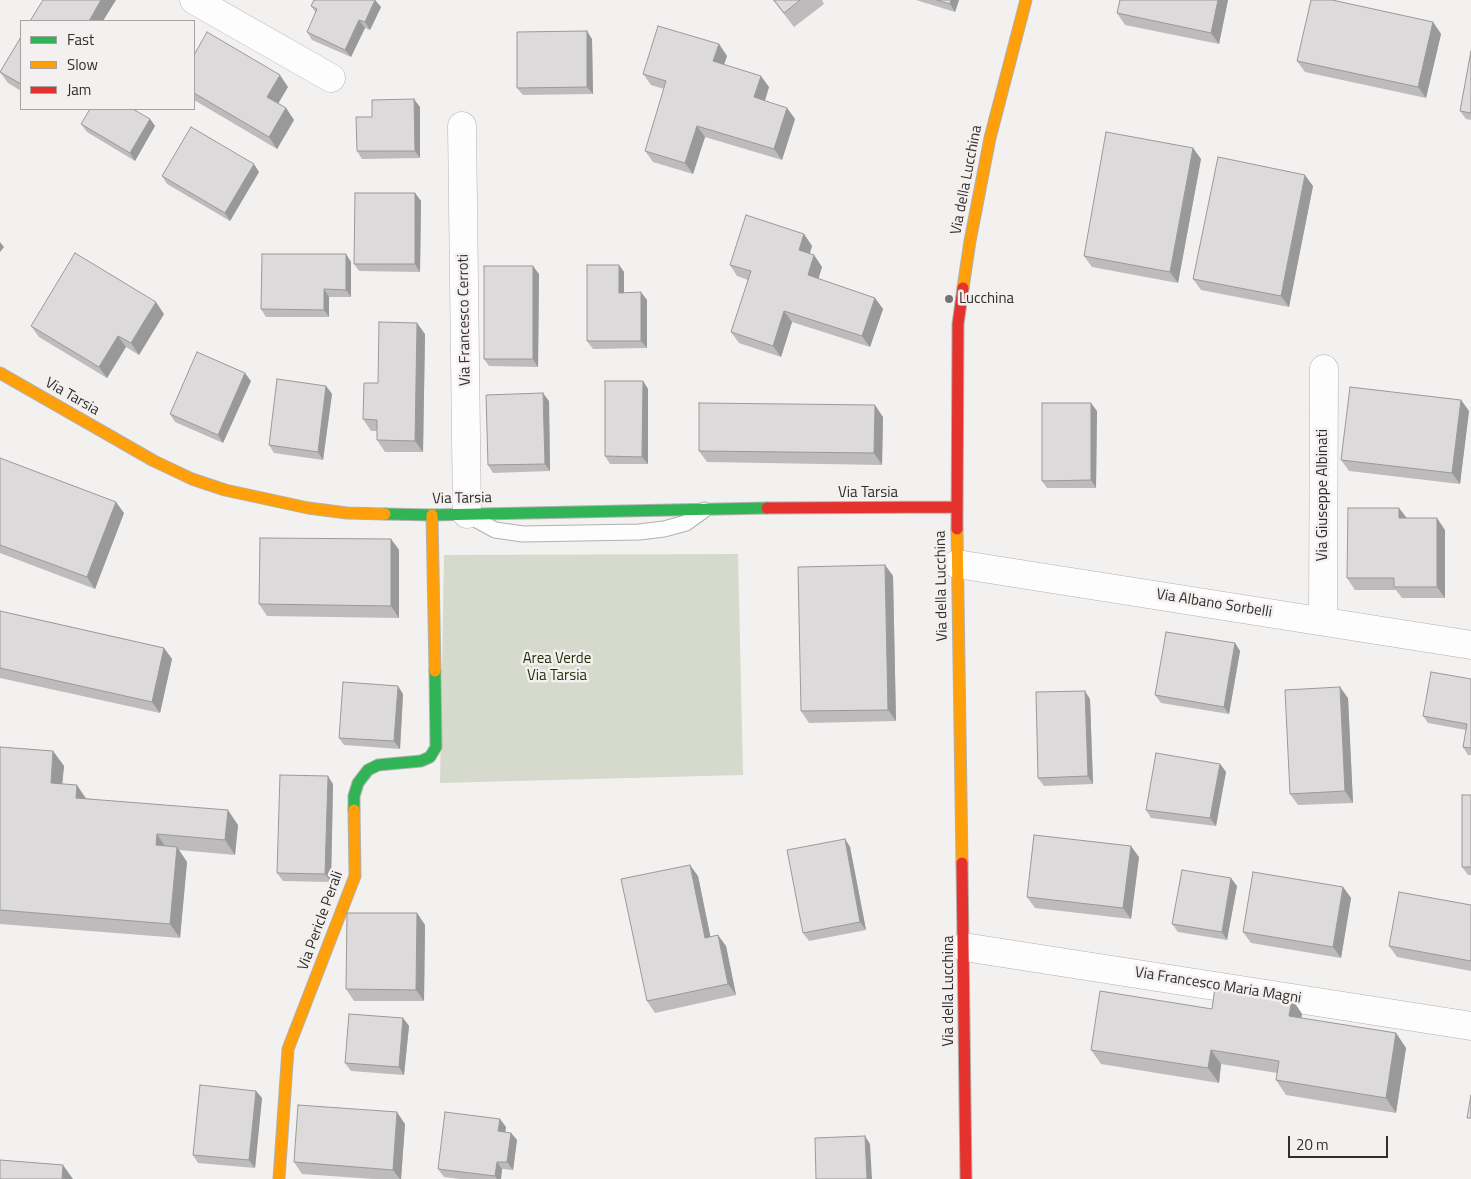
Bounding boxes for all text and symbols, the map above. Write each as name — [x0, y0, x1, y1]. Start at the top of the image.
legend — [20, 20, 195, 110]
text: Fast — [67, 28, 94, 51]
text: Slow — [67, 53, 98, 76]
text: Jam — [67, 78, 91, 101]
street label: Via della Lucchina — [948, 124, 986, 236]
street label: Via Francesco Cerroti — [455, 254, 475, 386]
place label: Lucchina — [959, 290, 1014, 308]
marker: Lucchina — [943, 293, 955, 305]
street label: Via Tarsia — [42, 374, 102, 420]
street label: Via Giuseppe Albinati — [1314, 429, 1332, 561]
street label: Via Tarsia — [838, 484, 898, 502]
street label: Via Tarsia — [432, 489, 492, 509]
street label: Via della Lucchina — [932, 530, 952, 642]
street label: Via Albano Sorbelli — [1155, 586, 1273, 622]
park label: Area Verde Via Tarsia — [523, 650, 591, 685]
street label: Via Pericle Perali — [295, 869, 347, 973]
street label: Via della Lucchina — [940, 935, 958, 1047]
street label: Via Francesco Maria Magni — [1133, 964, 1303, 1008]
scale bar — [1291, 1126, 1391, 1158]
text: 20 m — [1296, 1133, 1329, 1156]

